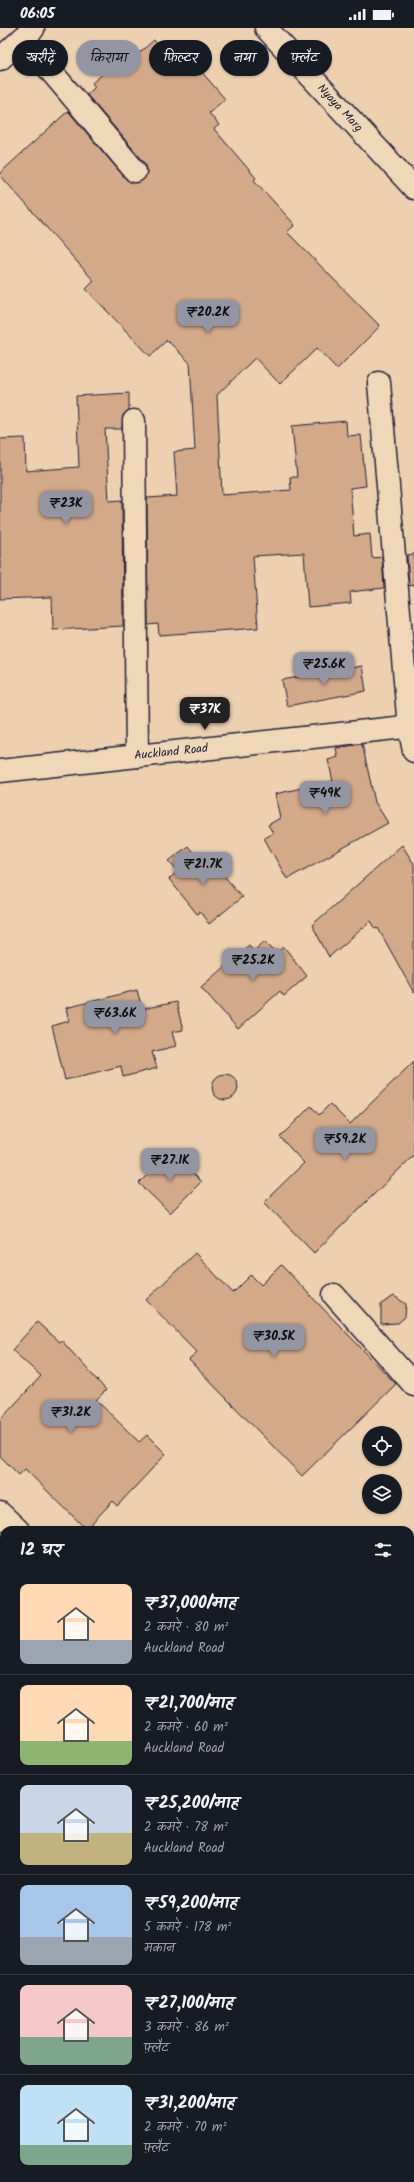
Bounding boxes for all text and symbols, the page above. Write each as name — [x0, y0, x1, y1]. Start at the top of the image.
text: 06:05 — [20, 2, 55, 26]
chip: खरीदें — [12, 40, 68, 76]
chip: किराया — [76, 40, 141, 76]
chip: फ़िल्टर — [149, 40, 212, 76]
chip: नया — [220, 40, 269, 76]
chip: फ़्लैट — [277, 40, 332, 76]
street label: Nyaya Marg — [313, 80, 368, 137]
pin: ₹20.2K — [175, 300, 241, 334]
text: ₹20.2K — [186, 302, 230, 323]
pin: ₹23K — [42, 491, 90, 525]
text: ₹23K — [49, 493, 83, 514]
pin: ₹25.6K — [291, 652, 357, 686]
text: ₹25.6K — [302, 654, 346, 675]
pin: ₹37K — [181, 697, 229, 731]
text: ₹37K — [189, 699, 221, 720]
street label: Auckland Road — [133, 739, 210, 765]
pin: ₹49K — [301, 781, 349, 815]
text: ₹49K — [309, 783, 341, 804]
pin: ₹21.7K — [170, 852, 236, 886]
text: ₹21.7K — [183, 854, 223, 875]
pin: ₹25.2K — [220, 948, 286, 982]
text: ₹25.2K — [231, 950, 275, 971]
pin: ₹63.6K — [82, 1001, 148, 1035]
text: ₹63.6K — [93, 1003, 137, 1024]
pin: ₹59.2K — [312, 1127, 378, 1161]
text: ₹59.2K — [324, 1129, 366, 1150]
pin: ₹27.1K — [137, 1148, 203, 1182]
text: ₹27.1K — [150, 1150, 190, 1171]
pin: ₹30.5K — [241, 1324, 307, 1358]
text: ₹30.5K — [253, 1326, 295, 1347]
pin: ₹31.2K — [38, 1400, 104, 1434]
text: ₹31.2K — [51, 1402, 91, 1423]
map controls — [362, 1426, 402, 1514]
button: locate — [362, 1426, 402, 1466]
button: layers — [362, 1474, 402, 1514]
text: 12 घर — [20, 1537, 61, 1564]
icon: filters — [372, 1539, 394, 1561]
text: ₹37,000/माह — [144, 1590, 236, 1617]
icon: home — [52, 1600, 100, 1648]
text: 2 कमरे · 80 m² — [144, 1617, 228, 1638]
text: Auckland Road — [144, 1638, 224, 1659]
text: ₹21,700/माह — [144, 1690, 233, 1717]
icon: home — [52, 1701, 100, 1749]
text: 2 कमरे · 60 m² — [144, 1717, 228, 1738]
text: Auckland Road — [144, 1738, 224, 1759]
text: ₹25,200/माह — [144, 1790, 239, 1817]
icon: home — [52, 1801, 100, 1849]
text: 2 कमरे · 78 m² — [144, 1817, 228, 1838]
text: Auckland Road — [144, 1838, 224, 1859]
text: ₹59,200/माह — [144, 1890, 237, 1917]
icon: home — [52, 1901, 100, 1949]
text: 5 कमरे · 178 m² — [144, 1917, 231, 1938]
text: मकान — [144, 1938, 174, 1959]
text: ₹27,100/माह — [144, 1990, 233, 2017]
icon: home — [52, 2001, 100, 2049]
text: 3 कमरे · 86 m² — [144, 2017, 229, 2038]
text: फ़्लैट — [144, 2038, 169, 2059]
text: ₹31,200/माह — [144, 2090, 235, 2117]
icon: home — [52, 2101, 100, 2149]
text: 2 कमरे · 70 m² — [144, 2117, 226, 2138]
text: फ़्लैट — [144, 2138, 169, 2159]

